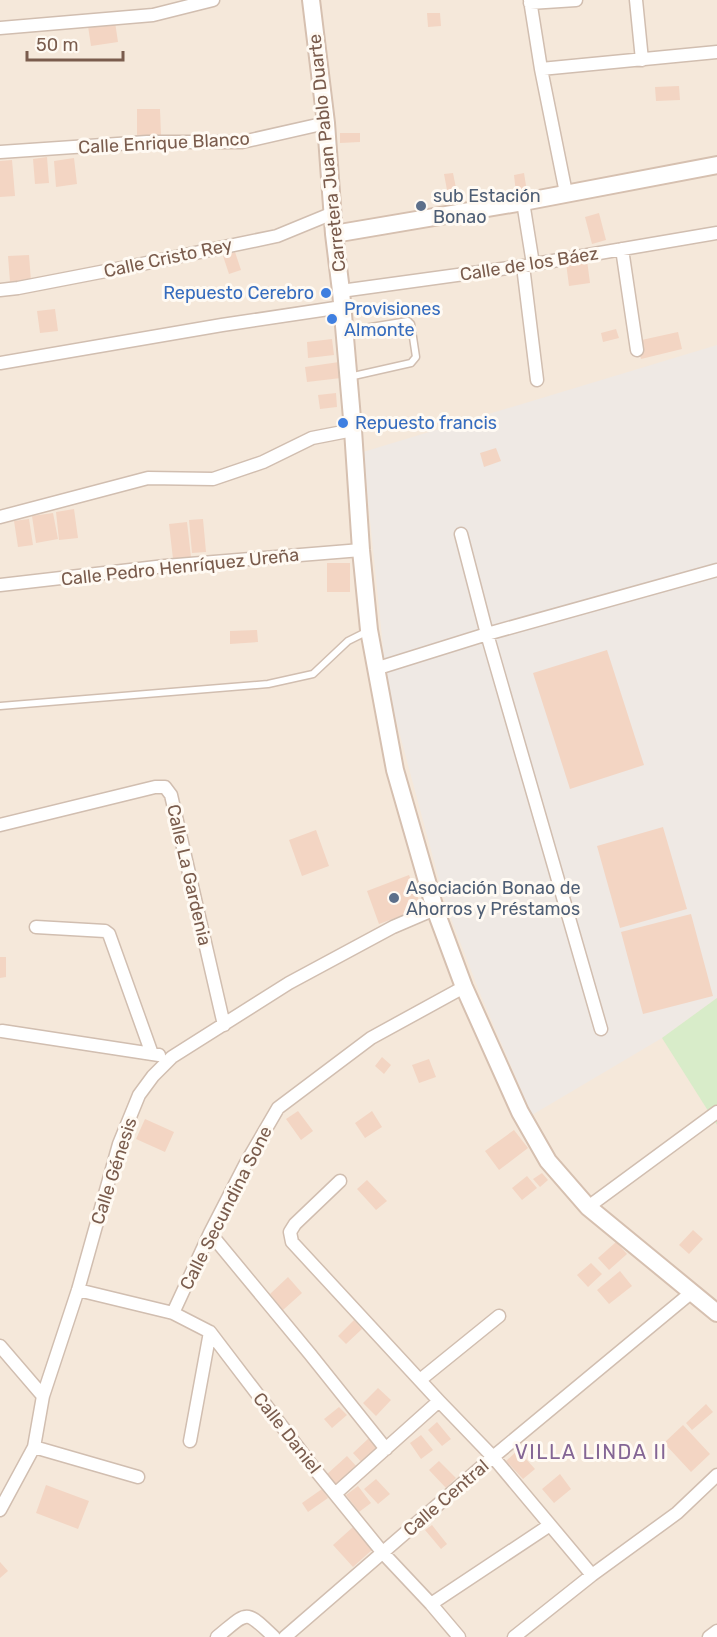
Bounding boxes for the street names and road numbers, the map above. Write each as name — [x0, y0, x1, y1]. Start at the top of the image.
street label: Carretera Juan Pablo Duarte — [304, 33, 350, 273]
street label: Calle Enrique Blanco — [78, 128, 250, 158]
street label: Calle Cristo Rey — [102, 234, 234, 282]
street label: Calle de los Báez — [458, 242, 600, 286]
street label: Calle Pedro Henríquez Ureña — [60, 544, 300, 590]
street label: Calle La Gardenia — [162, 802, 216, 948]
street label: Calle Génesis — [86, 1115, 142, 1227]
street label: Calle Secundina Sone — [175, 1122, 277, 1294]
street label: Calle Daniel — [248, 1388, 326, 1478]
street label: Calle Central — [399, 1455, 493, 1541]

